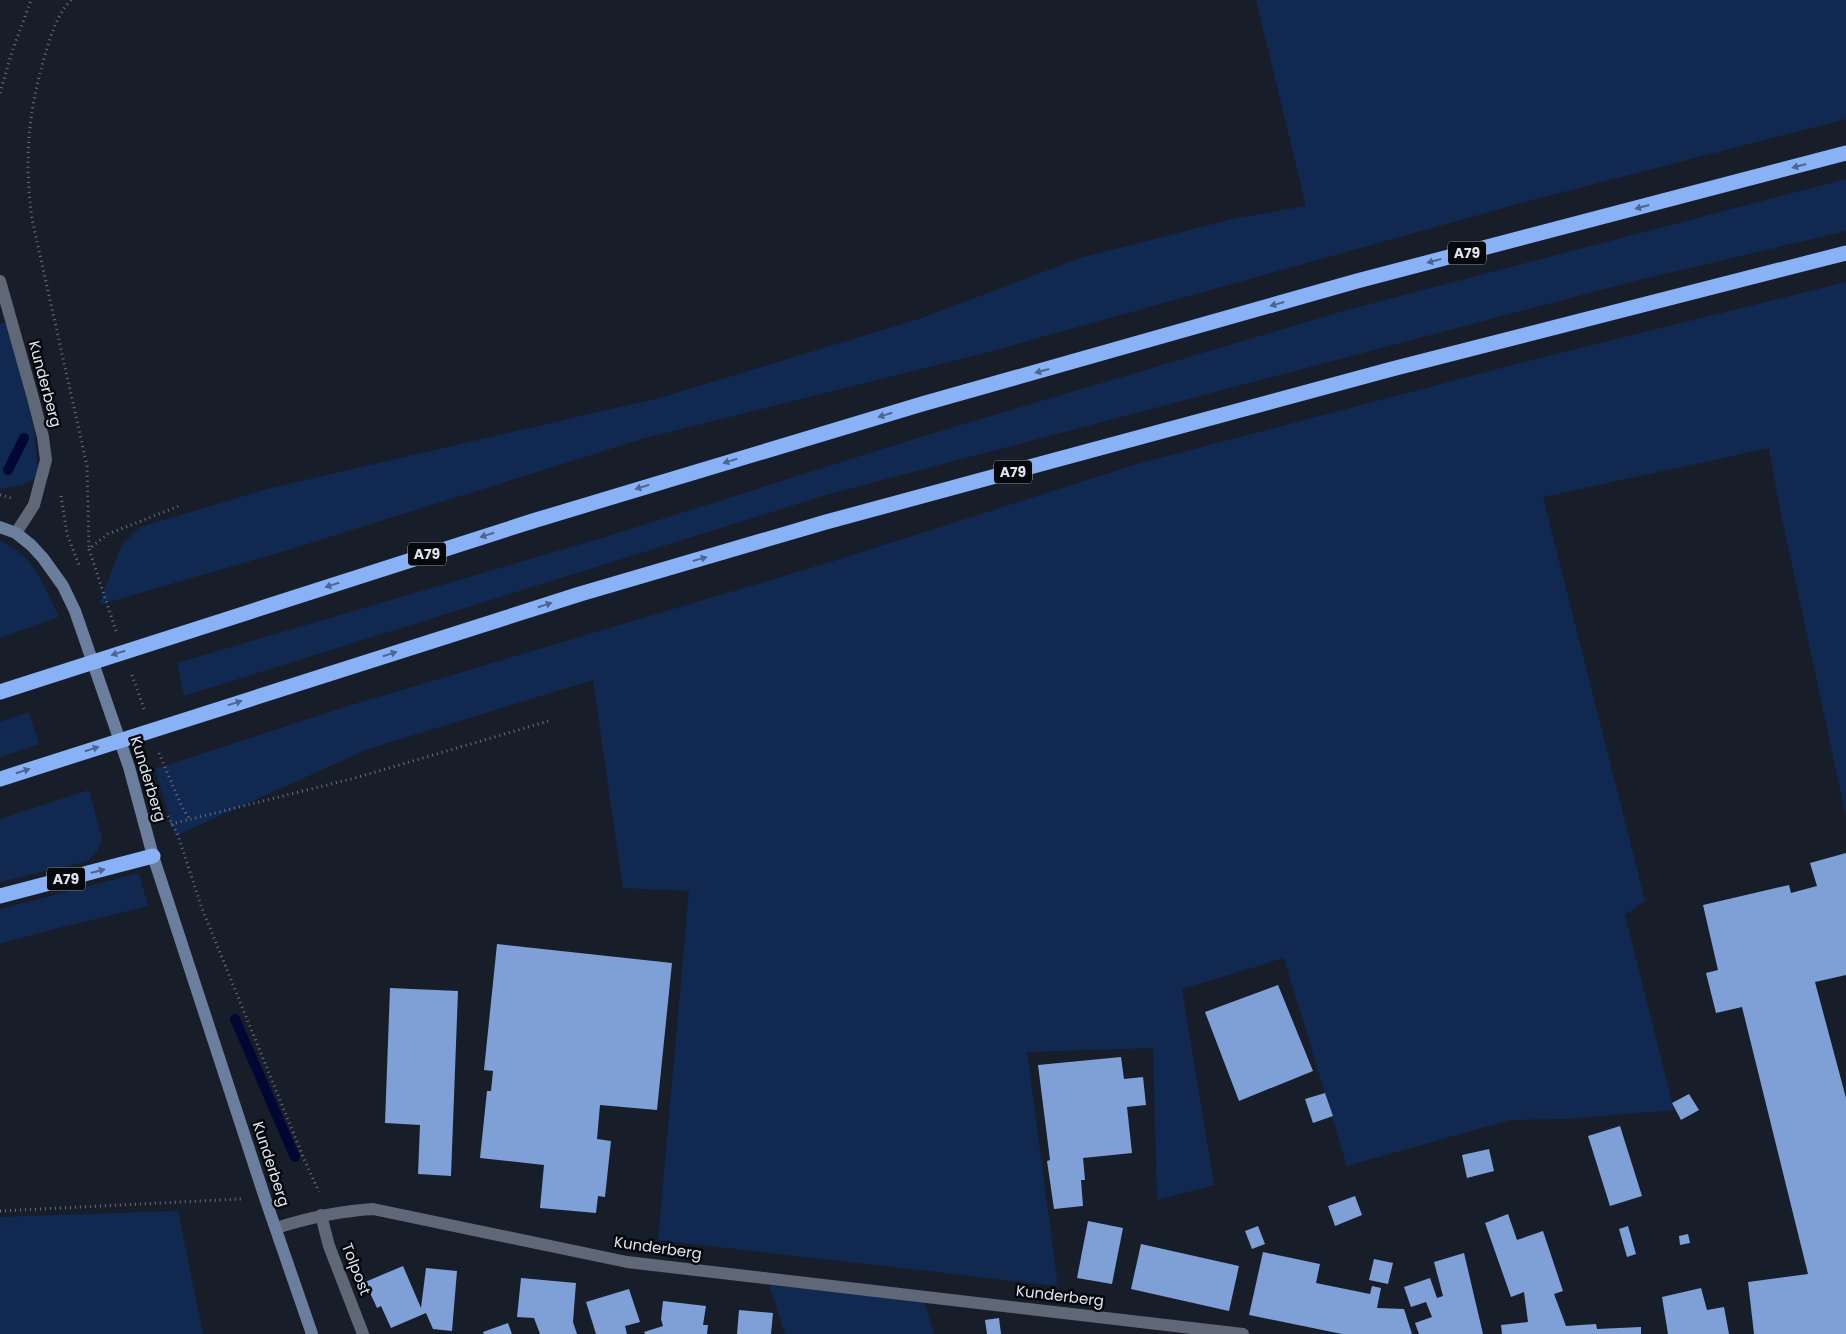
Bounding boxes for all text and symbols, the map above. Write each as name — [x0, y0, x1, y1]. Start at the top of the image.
one-way arrow — [1791, 162, 1806, 170]
one-way arrow — [1634, 203, 1649, 211]
road number: A79 — [1448, 242, 1486, 264]
one-way arrow — [1426, 257, 1441, 265]
one-way arrow — [1269, 301, 1284, 309]
street label: Kunderberg — [24, 338, 67, 429]
one-way arrow — [1034, 367, 1049, 375]
one-way arrow — [878, 412, 893, 420]
one-way arrow — [722, 458, 737, 466]
road number: A79 — [994, 461, 1032, 484]
one-way arrow — [635, 484, 650, 492]
one-way arrow — [479, 531, 494, 539]
road number: A79 — [408, 542, 446, 566]
one-way arrow — [693, 555, 708, 563]
one-way arrow — [325, 581, 340, 589]
one-way arrow — [537, 601, 552, 608]
one-way arrow — [111, 650, 126, 658]
one-way arrow — [382, 650, 397, 658]
one-way arrow — [227, 699, 242, 707]
street label: Kunderberg — [126, 734, 171, 824]
one-way arrow — [85, 745, 100, 753]
one-way arrow — [15, 767, 30, 775]
one-way arrow — [90, 867, 106, 875]
road number: A79 — [47, 868, 85, 891]
street label: Kunderberg — [248, 1119, 295, 1209]
street label: Kunderberg — [613, 1231, 703, 1264]
street label: Tolpost — [337, 1240, 376, 1298]
street label: Kunderberg — [1015, 1280, 1105, 1311]

